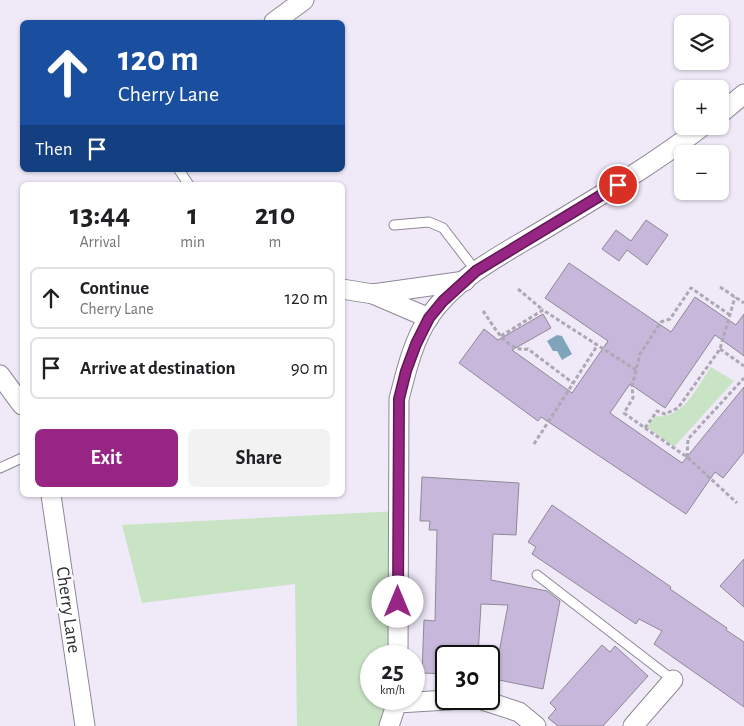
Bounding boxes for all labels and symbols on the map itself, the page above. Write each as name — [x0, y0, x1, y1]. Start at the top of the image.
pin — [597, 164, 639, 206]
street label: Cherry Lane — [53, 565, 83, 655]
position arrow — [371, 575, 423, 627]
speed limit sign: 30 — [435, 645, 500, 710]

